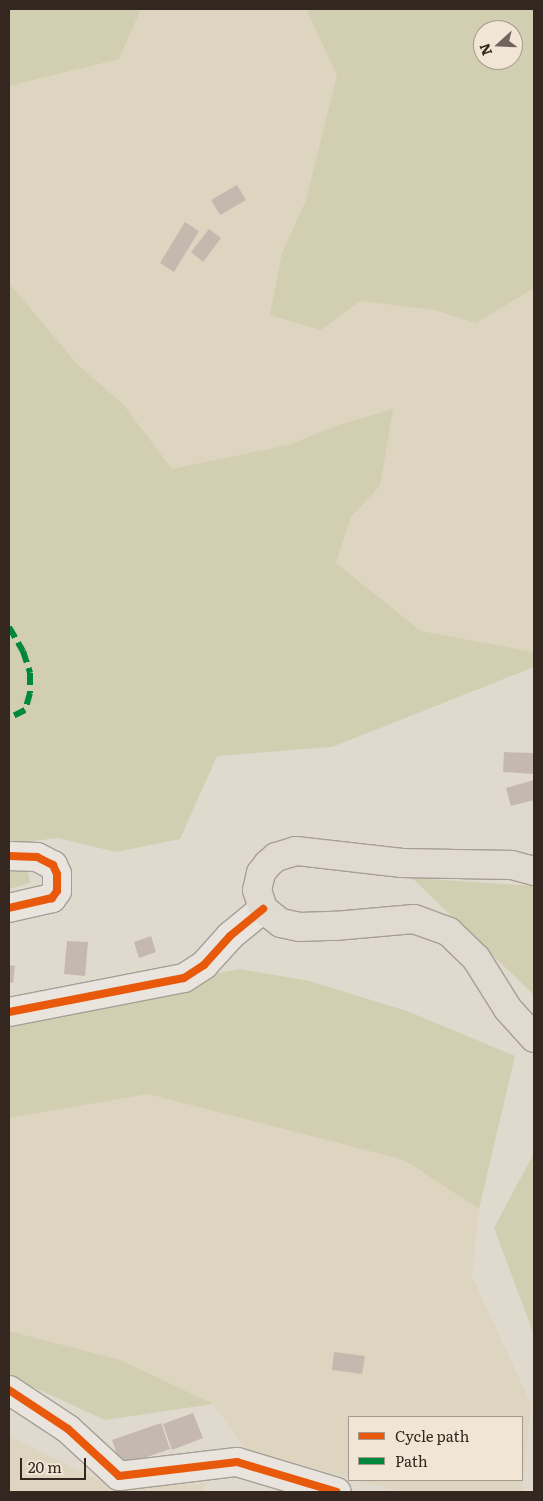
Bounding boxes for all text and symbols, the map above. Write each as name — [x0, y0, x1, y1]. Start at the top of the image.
north arrow — [473, 20, 523, 70]
text: N — [473, 41, 496, 59]
legend — [348, 1416, 523, 1481]
text: Cycle path — [395, 1424, 469, 1447]
scale bar — [22, 1448, 89, 1480]
text: Path — [395, 1449, 428, 1472]
text: 20 m — [28, 1455, 62, 1478]

